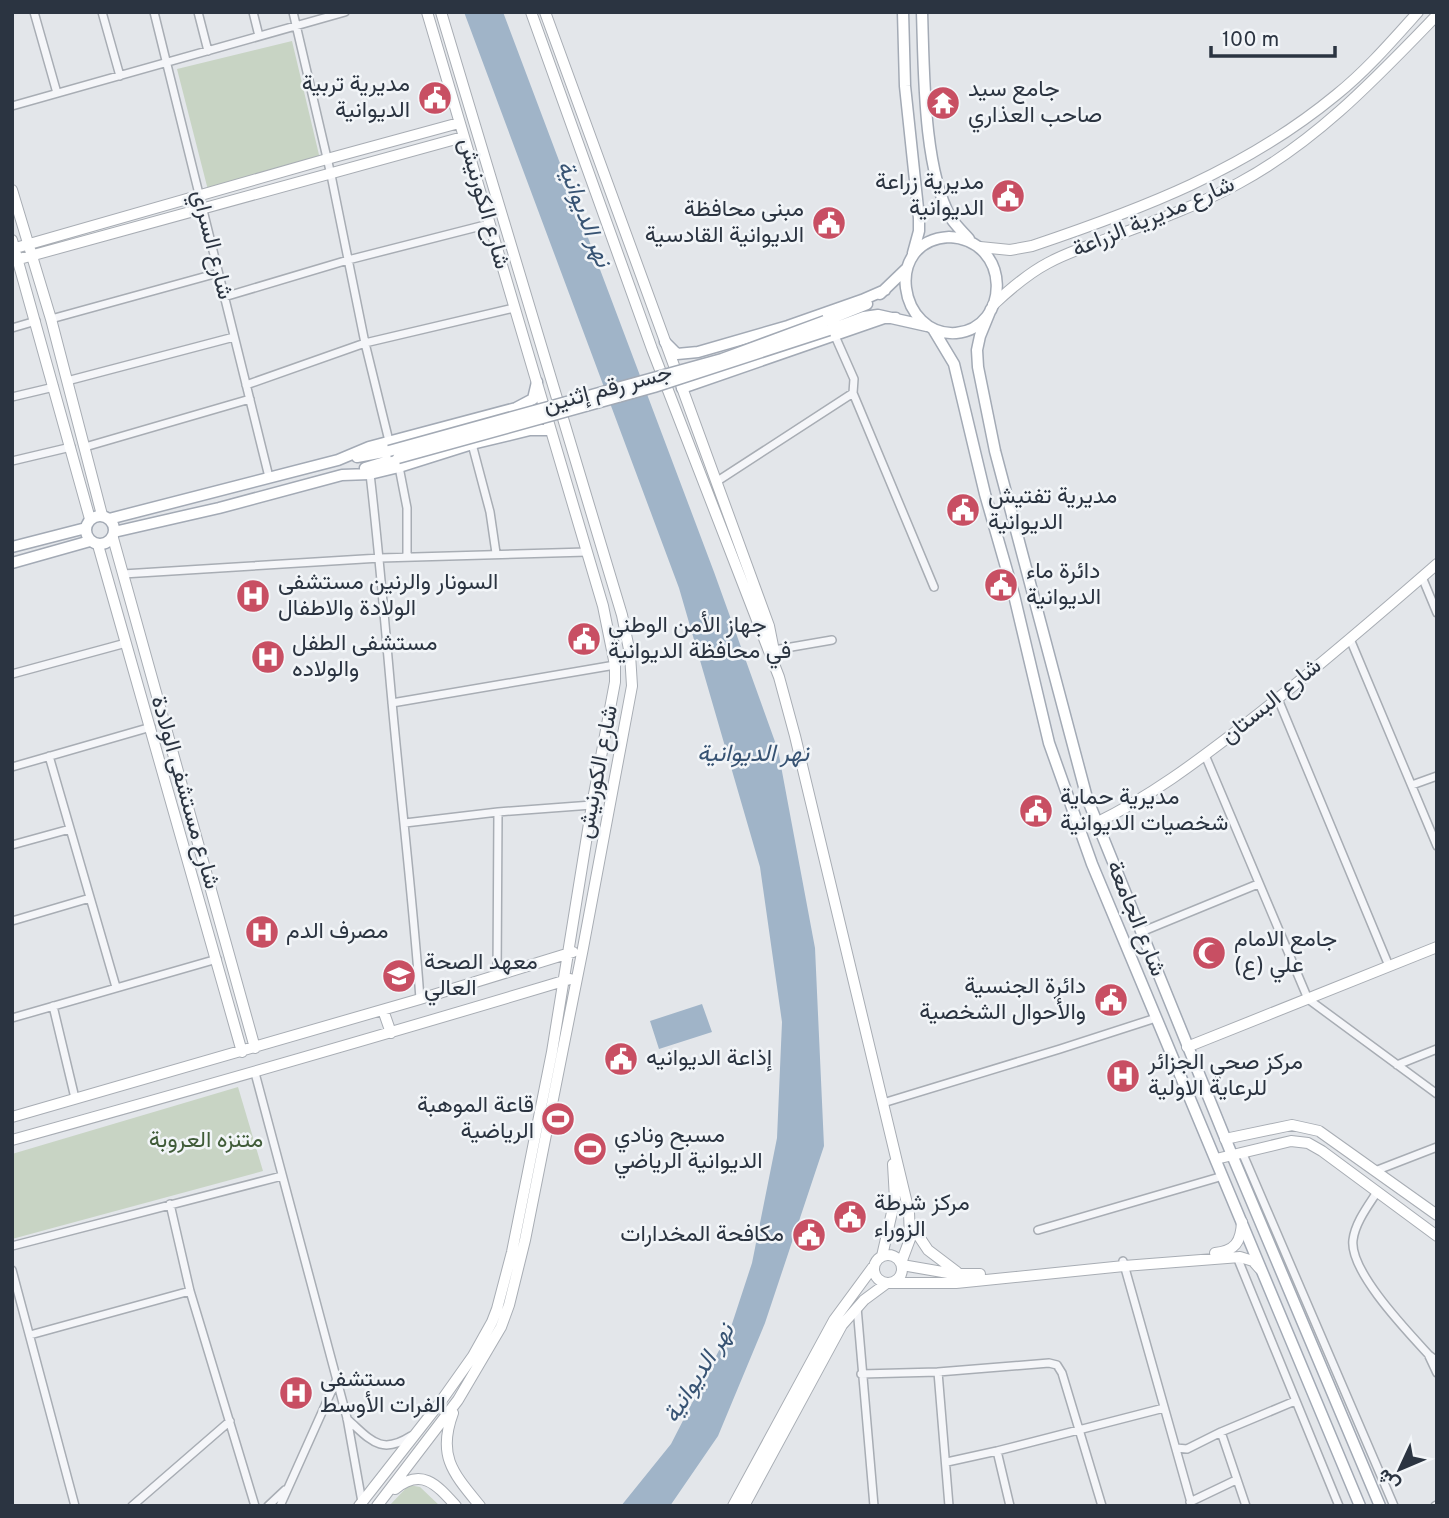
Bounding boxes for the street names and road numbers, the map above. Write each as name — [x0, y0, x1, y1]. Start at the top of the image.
street label: شارع الكورنيش — [450, 135, 516, 273]
street label: شارع مديرية الزراعة — [1068, 171, 1240, 265]
street label: شارع السراي — [181, 187, 239, 303]
street label: جسر رقم إثنين — [540, 359, 676, 421]
street label: شارع البستان — [1216, 653, 1328, 751]
street label: شارع مستشفى الولادة — [143, 693, 225, 893]
street label: شارع الكورنيش — [572, 703, 626, 841]
street label: شارع الجامعة — [1099, 857, 1171, 981]

